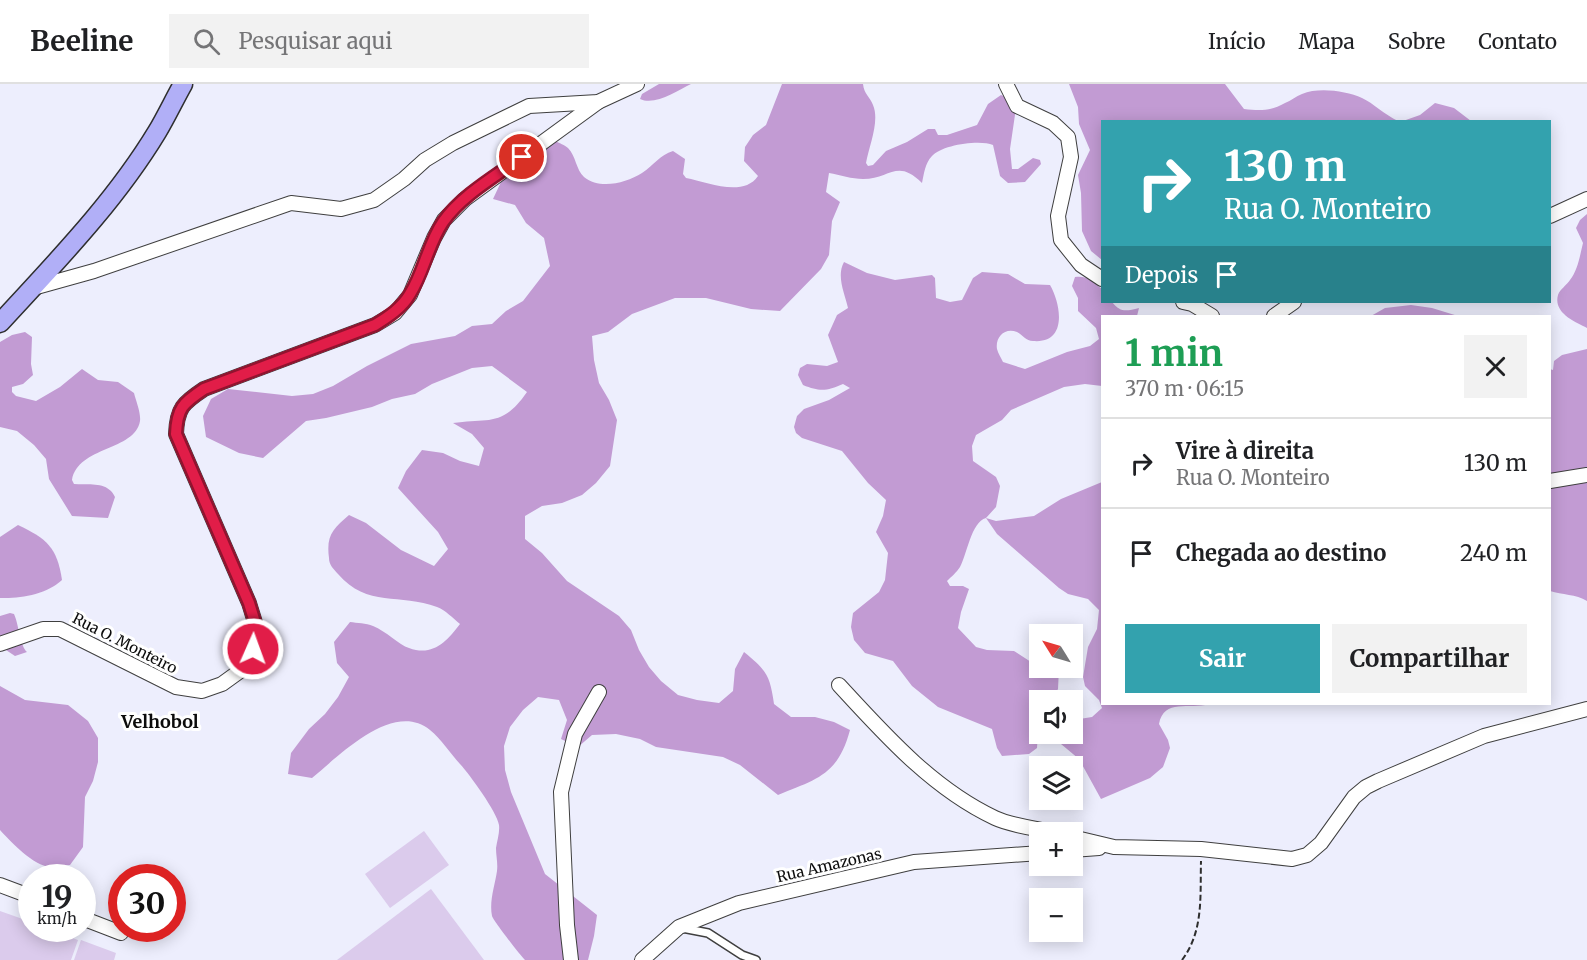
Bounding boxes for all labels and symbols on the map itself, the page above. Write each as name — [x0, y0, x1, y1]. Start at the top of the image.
pin — [496, 131, 547, 182]
street label: Rua O. Monteiro — [69, 608, 181, 678]
position arrow — [221, 617, 285, 681]
north arrow — [1029, 624, 1083, 678]
district label: Velhobol — [120, 710, 199, 733]
street label: Rua Amazonas — [775, 844, 883, 886]
speed limit sign: 30 — [108, 864, 186, 942]

